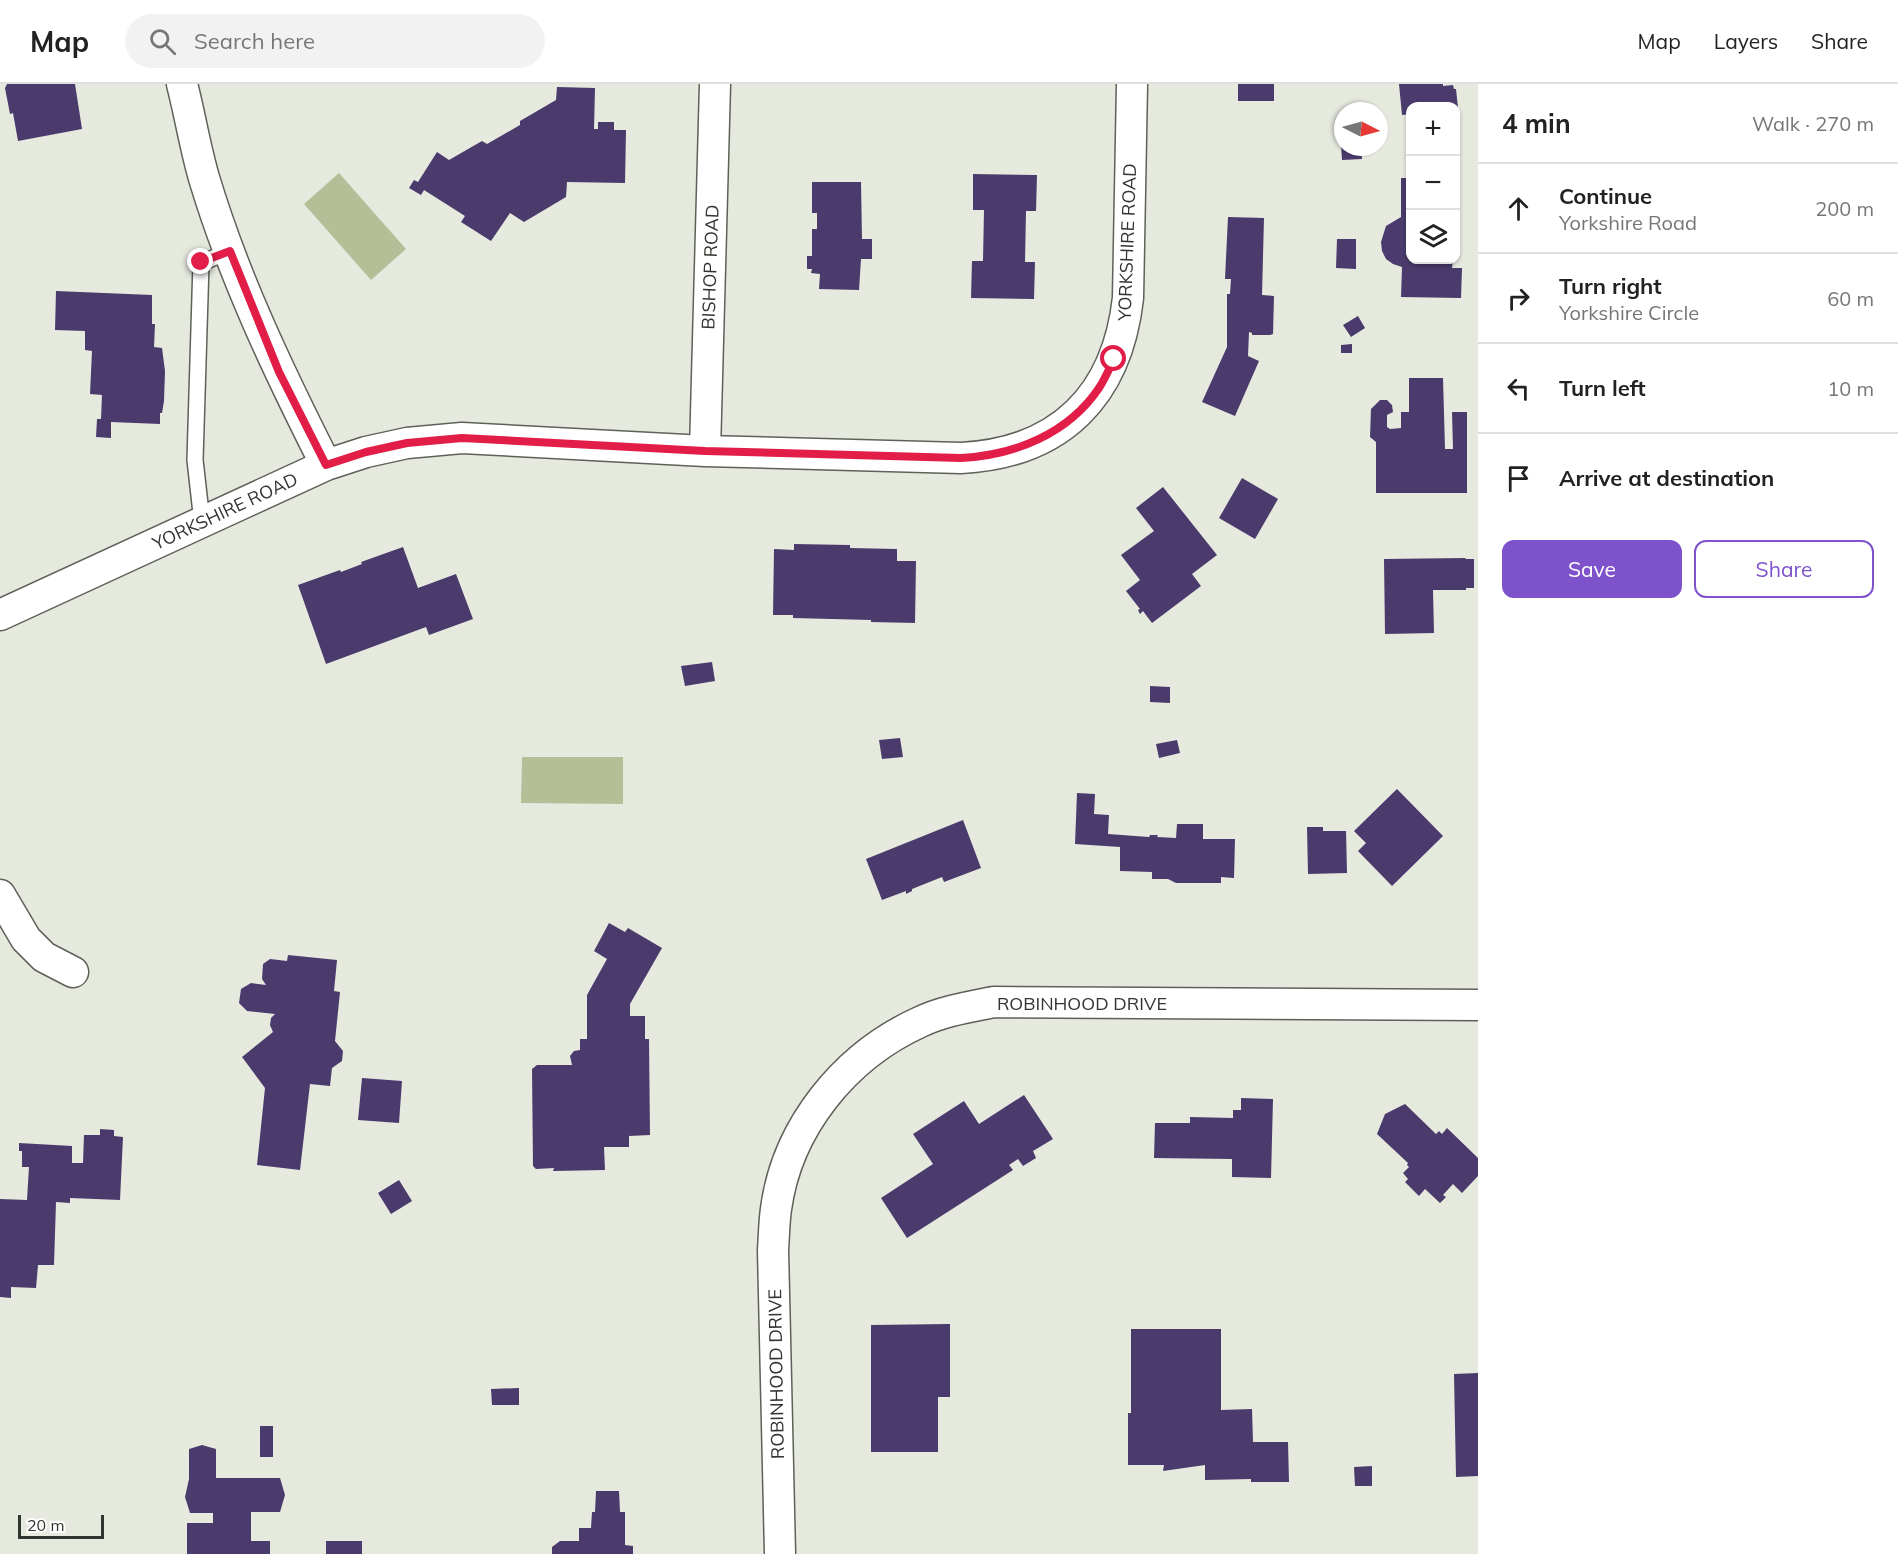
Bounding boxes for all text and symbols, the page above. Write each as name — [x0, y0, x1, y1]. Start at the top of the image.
search box — [125, 14, 545, 68]
text: Map — [30, 24, 89, 59]
icon: search — [146, 25, 179, 58]
text: Search here — [194, 27, 315, 55]
text: Map — [1638, 28, 1681, 54]
text: Layers — [1714, 28, 1778, 54]
text: Share — [1811, 28, 1868, 54]
north arrow — [1334, 102, 1388, 156]
map controls — [1406, 102, 1460, 264]
button: + — [1406, 102, 1460, 156]
text: 4 min — [1502, 107, 1571, 140]
text: Walk · 270 m — [1752, 111, 1874, 136]
button: − — [1406, 156, 1460, 210]
street label: YORKSHIRE ROAD — [1113, 163, 1141, 322]
text: Continue — [1559, 182, 1652, 210]
icon: ahead — [1502, 192, 1535, 225]
text: 200 m — [1815, 196, 1874, 221]
street label: BISHOP ROAD — [696, 204, 724, 330]
button: layers — [1406, 210, 1460, 264]
text: Yorkshire Road — [1559, 210, 1697, 235]
route end — [187, 248, 213, 274]
text: Turn right — [1559, 272, 1662, 300]
icon: right — [1502, 282, 1535, 315]
text: 60 m — [1827, 286, 1874, 311]
text: Yorkshire Circle — [1559, 300, 1699, 325]
route start — [1100, 345, 1126, 371]
icon: left — [1502, 372, 1535, 405]
text: Turn left — [1559, 374, 1646, 402]
text: 10 m — [1827, 376, 1874, 401]
icon: arrive — [1502, 462, 1535, 495]
text: Arrive at destination — [1559, 464, 1774, 492]
street label: YORKSHIRE ROAD — [148, 467, 301, 555]
button: Save — [1502, 540, 1682, 598]
button: Share — [1694, 540, 1874, 598]
street label: ROBINHOOD DRIVE — [997, 992, 1167, 1015]
street label: ROBINHOOD DRIVE — [763, 1289, 789, 1459]
scale bar — [18, 1512, 104, 1540]
text: 20 m — [27, 1515, 64, 1535]

